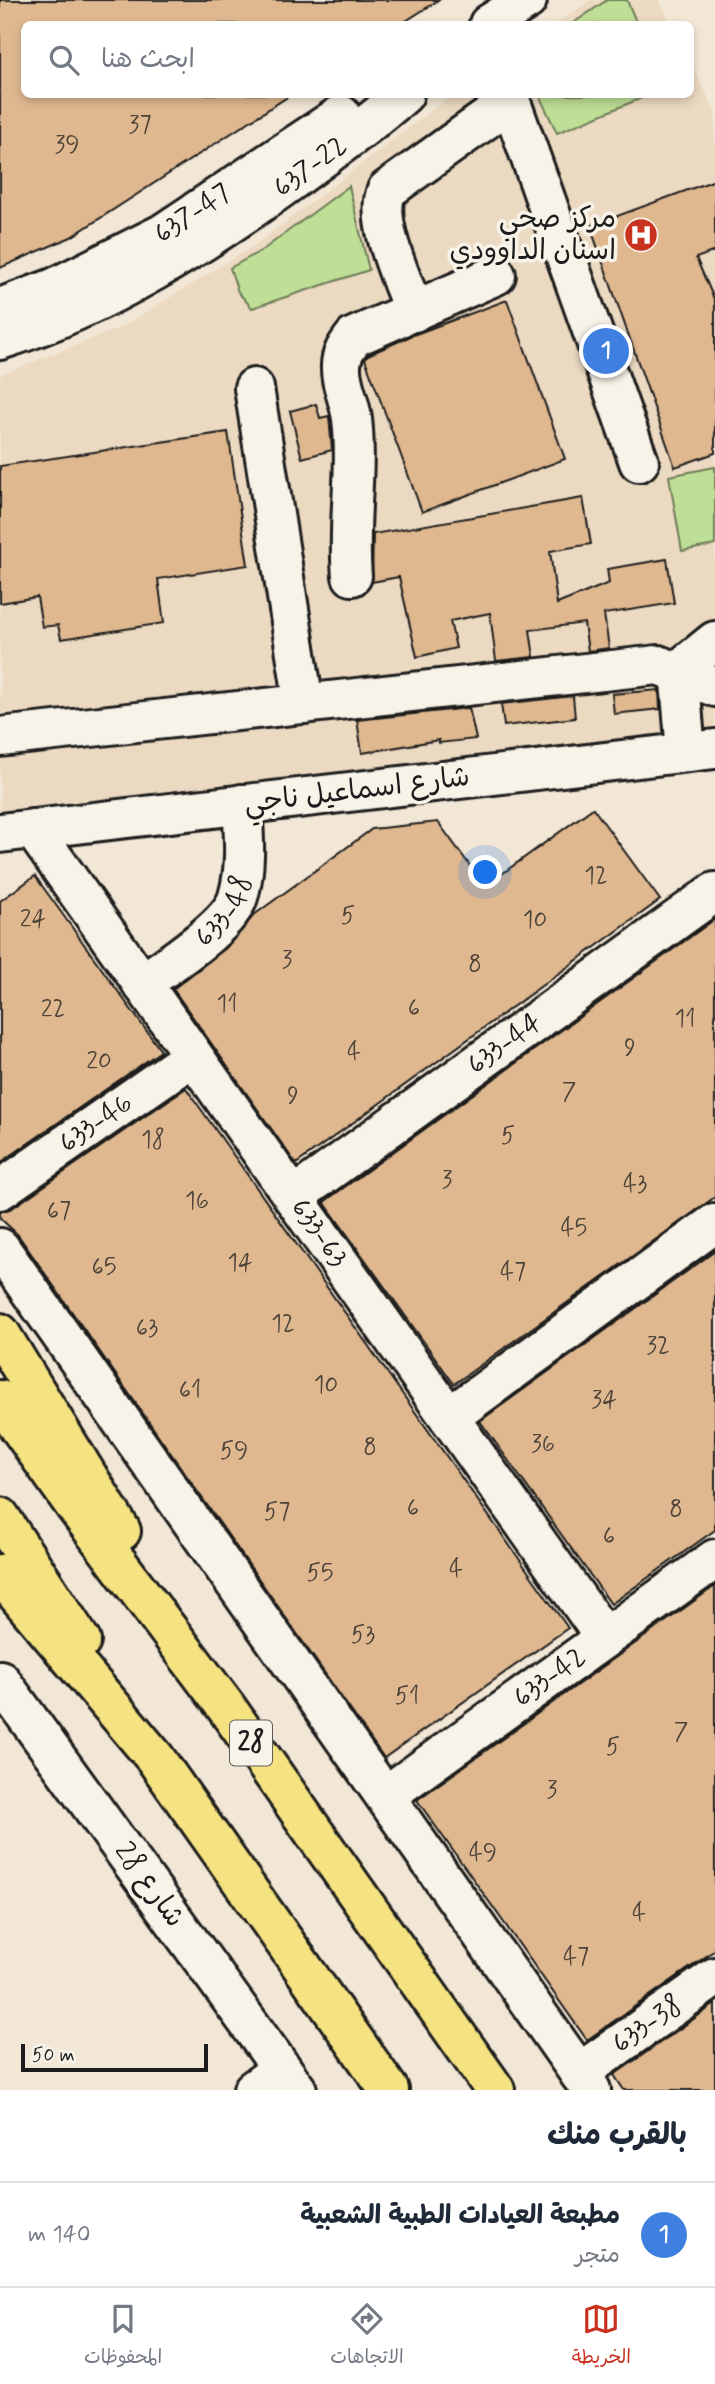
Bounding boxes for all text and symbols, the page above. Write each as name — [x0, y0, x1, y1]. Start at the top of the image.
search box — [21, 21, 694, 98]
icon: search — [45, 41, 83, 79]
text: ابحث هنا — [101, 43, 195, 77]
house number: 37 — [129, 110, 151, 141]
street label: 637-22 — [266, 128, 355, 206]
house number: 39 — [54, 130, 80, 161]
street label: 637-47 — [147, 175, 238, 253]
place label: مركز صحي اسنان الداوودي — [450, 201, 616, 270]
hospital icon: مركز صحي اسنان الداوودي — [622, 216, 660, 254]
pin: 1 — [583, 325, 629, 377]
street label: شارع اسماعيل ناجي — [242, 759, 472, 827]
your location — [468, 855, 502, 889]
house number: 12 — [584, 861, 608, 892]
street label: 633-48 — [187, 872, 261, 956]
house number: 5 — [341, 901, 355, 932]
house number: 24 — [20, 904, 46, 935]
house number: 10 — [523, 905, 547, 936]
house number: 3 — [282, 945, 293, 976]
house number: 8 — [468, 949, 482, 980]
house number: 11 — [216, 989, 238, 1020]
house number: 6 — [408, 993, 420, 1024]
house number: 22 — [41, 994, 65, 1025]
house number: 11 — [674, 1004, 696, 1035]
street label: 633-44 — [460, 1005, 549, 1084]
house number: 9 — [624, 1033, 636, 1064]
house number: 4 — [347, 1037, 361, 1068]
house number: 20 — [86, 1046, 112, 1077]
house number: 7 — [562, 1077, 576, 1108]
house number: 9 — [287, 1081, 299, 1112]
street label: 633-46 — [52, 1085, 140, 1162]
house number: 5 — [501, 1121, 515, 1152]
house number: 18 — [141, 1125, 165, 1156]
house number: 3 — [442, 1165, 453, 1196]
house number: 43 — [623, 1169, 647, 1200]
house number: 16 — [185, 1186, 209, 1217]
street label: 633-63 — [282, 1191, 356, 1275]
house number: 67 — [47, 1196, 71, 1227]
house number: 45 — [561, 1213, 587, 1244]
house number: 14 — [227, 1248, 253, 1279]
house number: 65 — [91, 1252, 117, 1283]
house number: 47 — [500, 1257, 526, 1288]
house number: 12 — [271, 1309, 295, 1340]
house number: 63 — [136, 1313, 158, 1344]
house number: 32 — [646, 1331, 670, 1362]
house number: 10 — [314, 1370, 338, 1401]
house number: 61 — [179, 1375, 201, 1406]
house number: 34 — [591, 1385, 617, 1416]
house number: 36 — [531, 1429, 555, 1460]
house number: 8 — [363, 1432, 377, 1463]
house number: 59 — [220, 1436, 248, 1467]
house number: 6 — [407, 1493, 419, 1524]
house number: 8 — [669, 1494, 683, 1525]
house number: 57 — [264, 1497, 290, 1528]
house number: 6 — [603, 1521, 615, 1552]
house number: 4 — [449, 1554, 463, 1585]
house number: 55 — [306, 1558, 334, 1589]
house number: 53 — [351, 1620, 375, 1651]
street label: 633-42 — [506, 1639, 594, 1716]
house number: 51 — [395, 1681, 419, 1712]
house number: 7 — [674, 1717, 688, 1748]
road number: 28 — [230, 1720, 272, 1766]
house number: 5 — [606, 1732, 620, 1763]
house number: 3 — [547, 1775, 558, 1806]
street label: شارع 28 — [105, 1835, 193, 1935]
house number: 49 — [469, 1838, 497, 1869]
house number: 4 — [632, 1898, 646, 1929]
house number: 47 — [563, 1942, 589, 1973]
street label: 633-38 — [605, 1987, 690, 2062]
scale bar — [21, 2041, 208, 2073]
text: 50 m — [32, 2043, 75, 2068]
text: بالقرب منك — [547, 2116, 687, 2155]
text: مطبعة العيادات الطبية الشعبية — [300, 2199, 620, 2233]
text: 140 m — [28, 2220, 91, 2250]
text: 1 — [659, 2220, 669, 2250]
text: متجر — [575, 2241, 620, 2271]
tab: المحفوظات — [84, 2300, 162, 2373]
tab: الاتجاهات — [330, 2300, 404, 2373]
tab: الخريطة — [572, 2300, 631, 2373]

